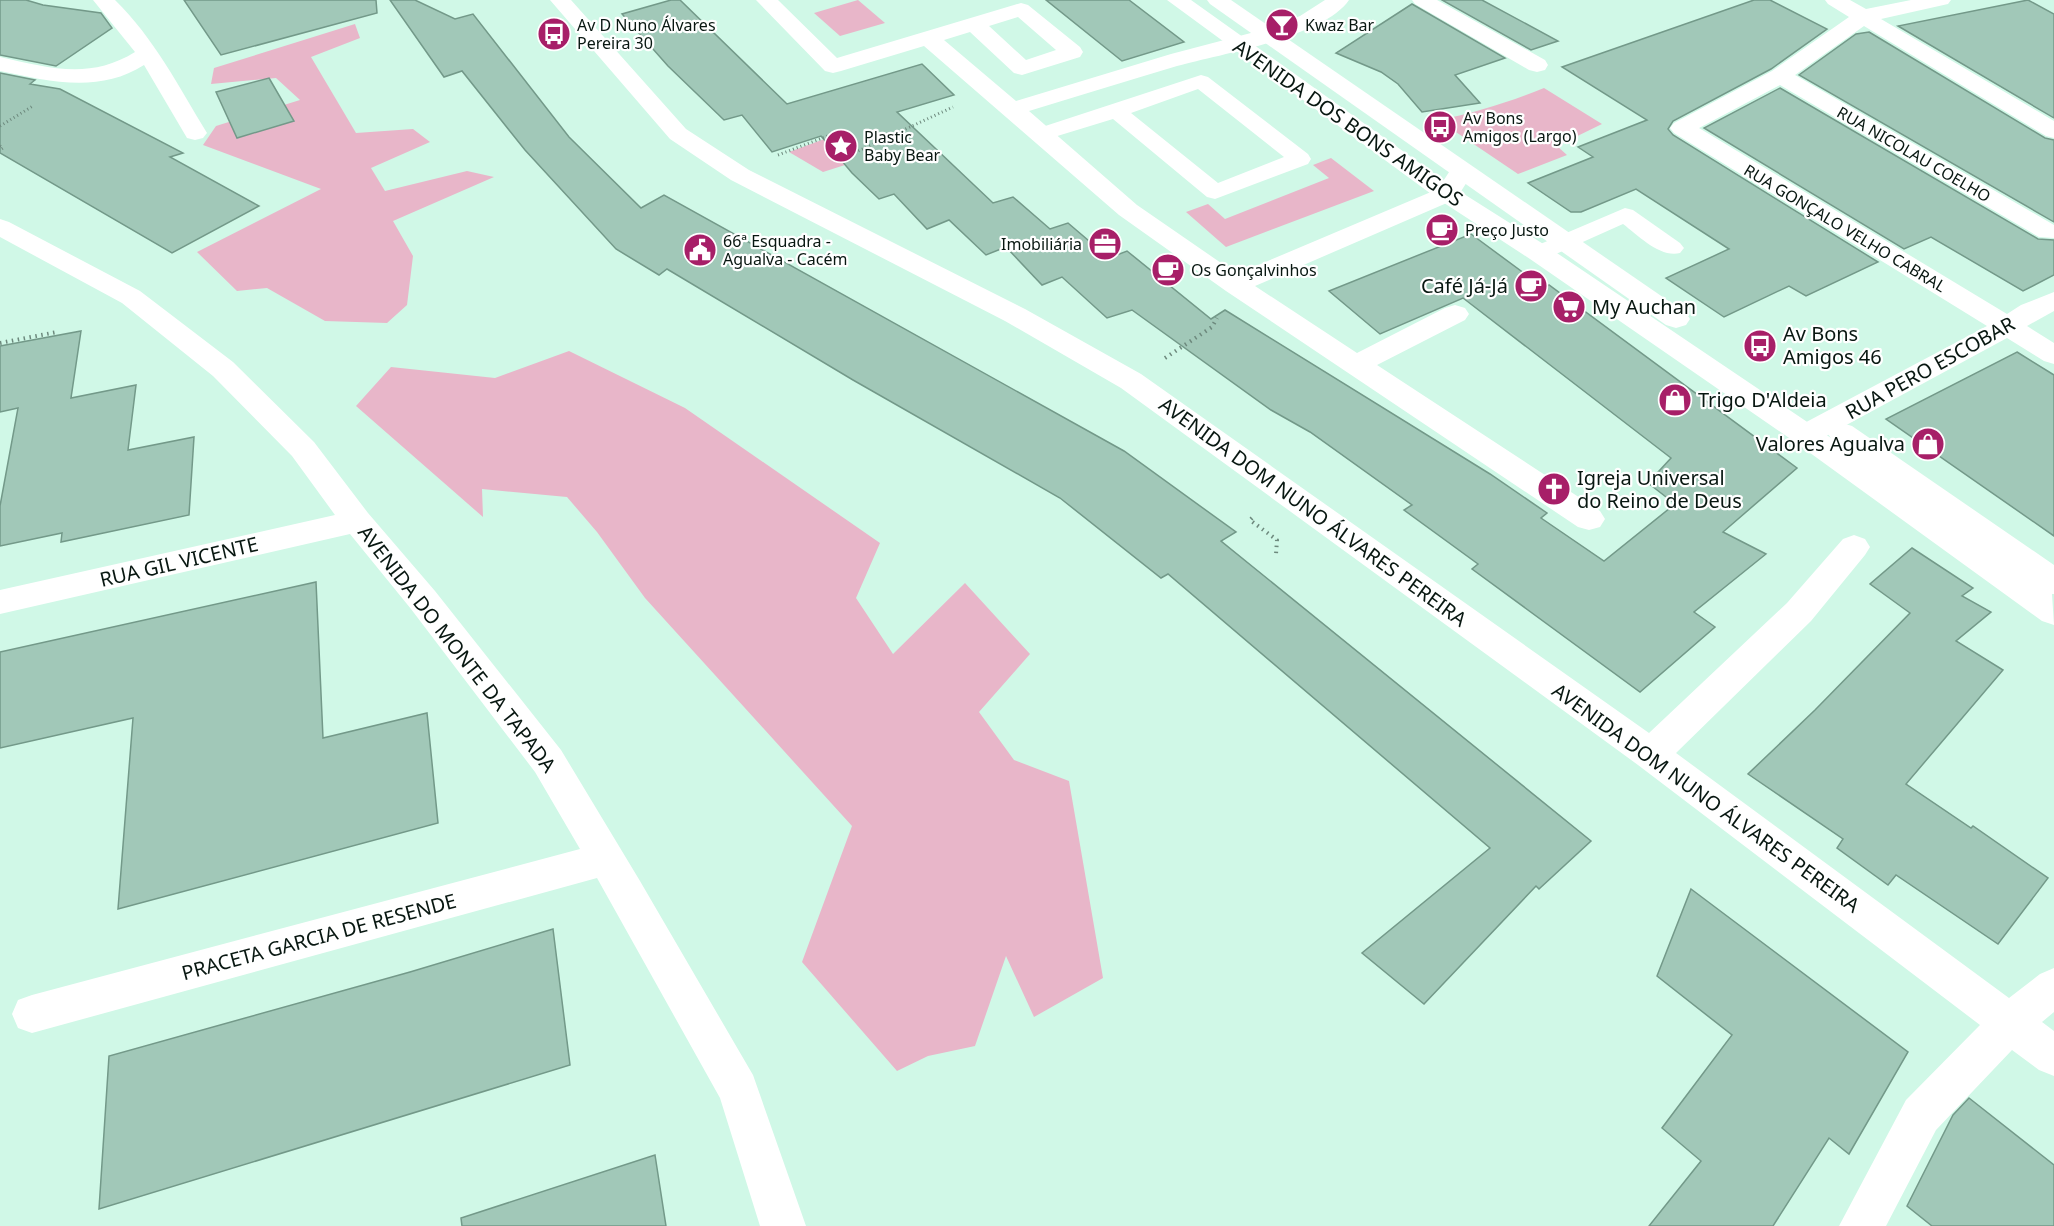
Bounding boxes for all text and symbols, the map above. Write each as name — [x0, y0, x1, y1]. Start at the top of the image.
bar icon: Kwaz Bar — [1264, 7, 1300, 43]
place label: Av D Nuno Álvares Pereira 30 — [577, 14, 716, 54]
place label: Kwaz Bar — [1305, 14, 1375, 36]
bus stop icon: Av D Nuno Álvares Pereira 30 — [536, 16, 572, 52]
street label: AVENIDA DOS BONS AMIGOS — [1228, 33, 1468, 212]
street label: RUA NICOLAU COELHO — [1833, 101, 1995, 207]
place label: Av Bons Amigos (Largo) — [1463, 107, 1577, 147]
bus stop icon: Av Bons Amigos (Largo) — [1422, 109, 1458, 145]
place label: Plastic Baby Bear — [864, 126, 941, 166]
place icon: Plastic Baby Bear — [823, 128, 859, 164]
street label: RUA GONÇALO VELHO CABRAL — [1740, 159, 1950, 297]
cafe icon: Preço Justo — [1424, 212, 1460, 248]
place label: Preço Justo — [1465, 219, 1549, 241]
office icon: Imobiliária — [1087, 226, 1123, 262]
place label: 66ª Esquadra - Agualva - Cacém — [723, 230, 847, 270]
public building icon: 66ª Esquadra - Agualva - Cacém — [682, 232, 718, 268]
place label: Imobiliária — [1001, 233, 1082, 255]
cafe icon: Os Gonçalvinhos — [1150, 252, 1186, 288]
place label: Os Gonçalvinhos — [1191, 259, 1317, 281]
cafe icon: Café Já-Já — [1513, 268, 1549, 304]
place label: Café Já-Já — [1421, 272, 1508, 299]
supermarket icon: My Auchan — [1551, 289, 1587, 325]
place label: My Auchan — [1592, 293, 1696, 320]
street label: RUA PERO ESCOBAR — [1840, 310, 2020, 425]
place label: Av Bons Amigos 46 — [1783, 320, 1882, 370]
bus stop icon: Av Bons Amigos 46 — [1742, 328, 1778, 364]
shop icon: Trigo D'Aldeia — [1657, 382, 1693, 418]
place label: Trigo D'Aldeia — [1698, 386, 1827, 413]
street label: AVENIDA DOM NUNO ÁLVARES PEREIRA — [1154, 391, 1473, 633]
shop icon: Valores Agualva — [1910, 426, 1946, 462]
place label: Valores Agualva — [1756, 430, 1905, 457]
place label: Igreja Universal do Reino de Deus — [1577, 464, 1742, 514]
church icon: Igreja Universal do Reino de Deus — [1536, 471, 1572, 507]
street label: AVENIDA DO MONTE DA TAPADA — [352, 520, 563, 778]
street label: RUA GIL VICENTE — [97, 530, 261, 593]
street label: AVENIDA DOM NUNO ÁLVARES PEREIRA — [1547, 677, 1866, 919]
street label: PRACETA GARCIA DE RESENDE — [179, 887, 459, 986]

